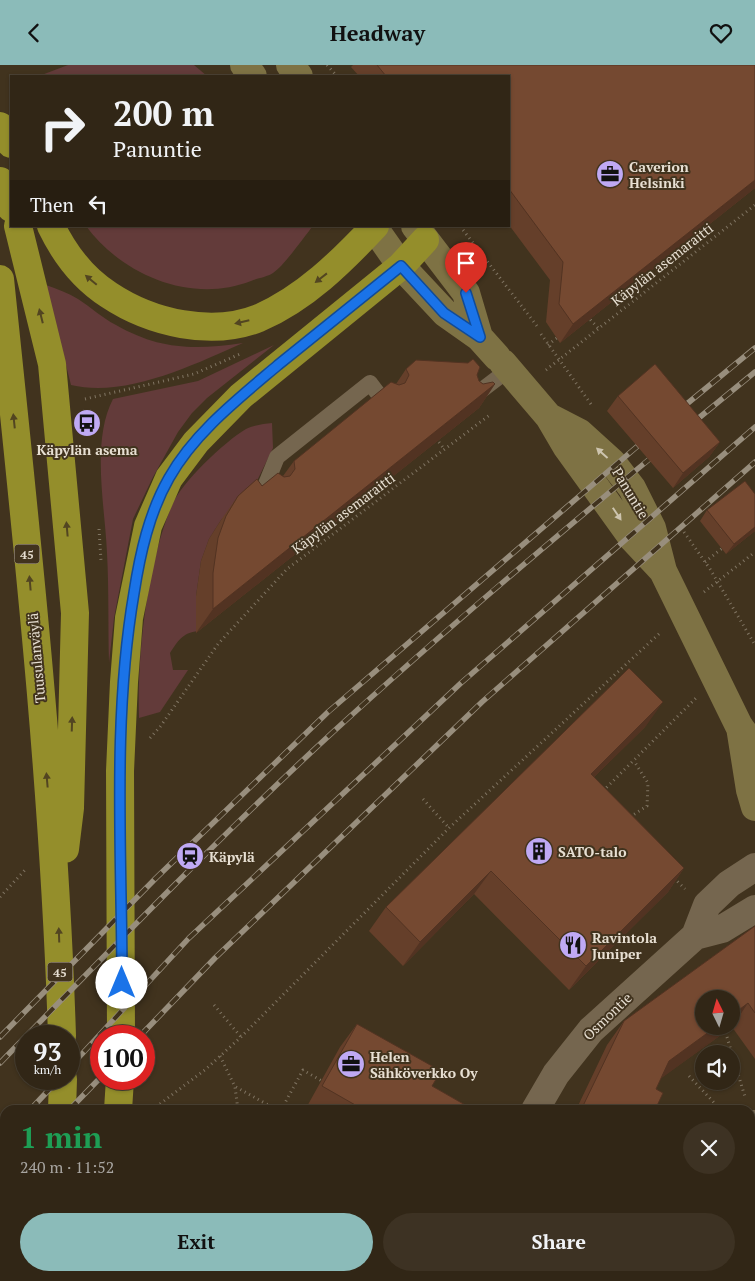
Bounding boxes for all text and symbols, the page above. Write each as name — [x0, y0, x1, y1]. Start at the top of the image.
text: Headway — [330, 18, 425, 47]
icon: back — [20, 19, 48, 47]
icon: heart — [707, 19, 735, 47]
text: 200 m — [113, 90, 214, 136]
icon: right — [30, 95, 95, 160]
text: Panuntie — [113, 134, 202, 163]
place label: Caverion Helsinki — [629, 157, 689, 192]
office icon: Caverion Helsinki — [595, 159, 625, 189]
icon: left — [84, 190, 112, 218]
text: Then — [30, 192, 74, 217]
street label: Käpylän asemaraitti — [607, 218, 717, 310]
pin — [445, 242, 487, 293]
icon: arrive — [452, 249, 480, 277]
one-way arrow — [315, 273, 328, 284]
one-way arrow — [85, 275, 98, 286]
one-way arrow — [37, 309, 45, 324]
one-way arrow — [235, 318, 250, 326]
bus stop icon: Käpylän asema — [72, 408, 102, 438]
one-way arrow — [10, 413, 18, 429]
place label: Käpylän asema — [36, 440, 138, 459]
one-way arrow — [595, 447, 608, 458]
street label: Panuntie — [608, 464, 654, 522]
street label: Käpylän asemaraitti — [288, 468, 398, 558]
one-way arrow — [612, 507, 622, 521]
one-way arrow — [63, 521, 71, 537]
road number: 45 — [15, 544, 40, 563]
one-way arrow — [25, 575, 33, 591]
street label: Tuusulanväylä — [23, 612, 49, 704]
one-way arrow — [68, 716, 76, 732]
one-way arrow — [43, 772, 51, 788]
building icon: SATO-talo — [524, 836, 554, 866]
station icon: Käpylä — [175, 841, 205, 871]
place label: SATO-talo — [558, 842, 627, 861]
place label: Käpylä — [209, 847, 255, 866]
one-way arrow — [54, 927, 62, 943]
place label: Ravintola Juniper — [592, 928, 657, 963]
restaurant icon: Ravintola Juniper — [558, 930, 588, 960]
position arrow — [95, 956, 147, 1008]
road number: 45 — [48, 963, 72, 981]
street label: Osmontie — [578, 988, 636, 1044]
north arrow — [695, 990, 740, 1035]
map controls — [695, 990, 740, 1090]
speed limit sign: 100 — [90, 1025, 155, 1090]
text: 93 — [33, 1035, 62, 1068]
button: sound — [695, 1045, 740, 1090]
place label: Helen Sähköverkko Oy — [370, 1047, 478, 1082]
office icon: Helen Sähköverkko Oy — [336, 1049, 366, 1079]
text: km/h — [34, 1062, 61, 1077]
text: 1 min — [20, 1117, 102, 1157]
button: close — [683, 1122, 735, 1174]
text: 240 m · 11:52 — [20, 1156, 114, 1178]
button: Exit — [20, 1213, 373, 1271]
button: Share — [383, 1213, 735, 1271]

